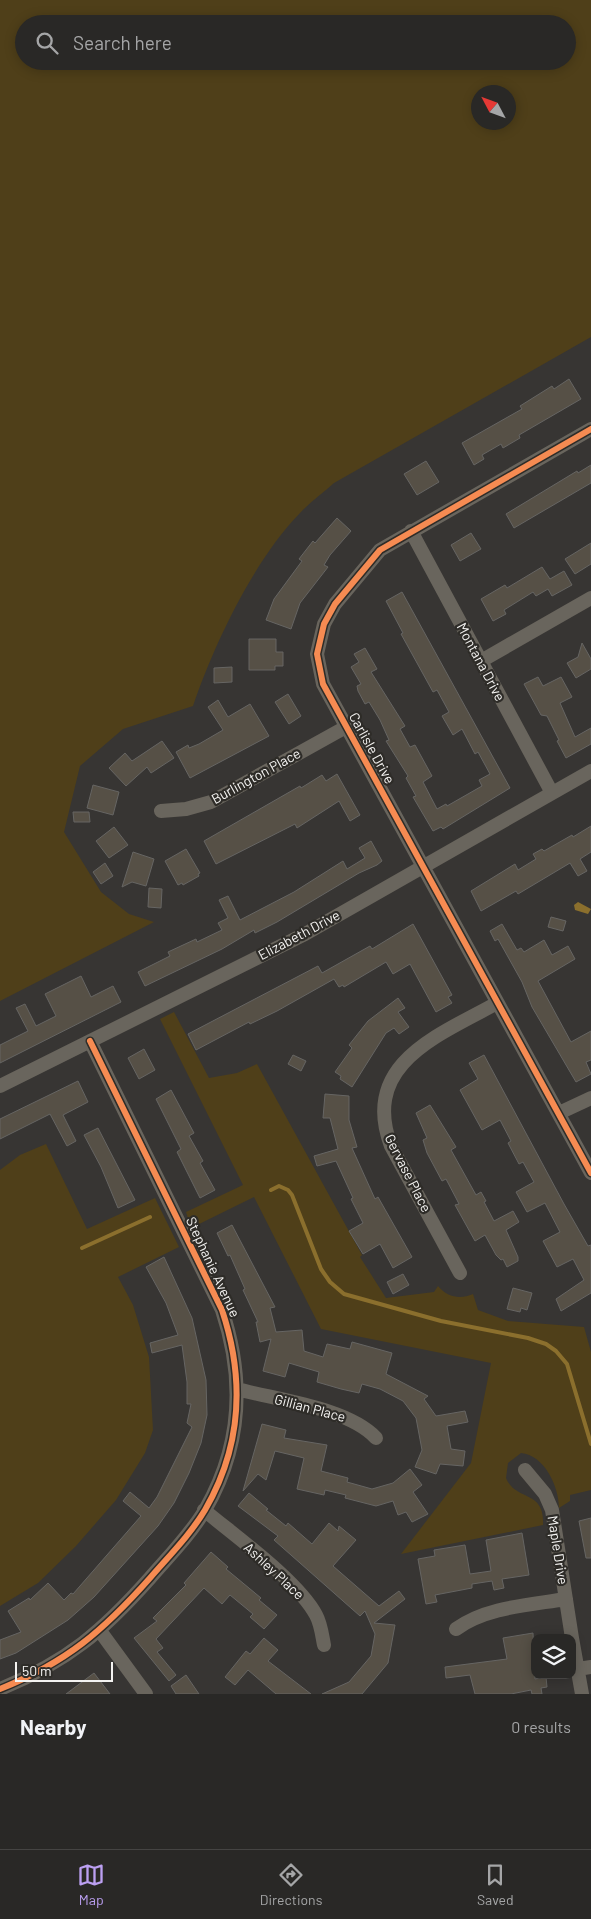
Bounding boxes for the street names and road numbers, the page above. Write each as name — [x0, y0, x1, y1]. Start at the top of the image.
street label: Montana Drive — [454, 620, 509, 704]
street label: Carlisle Drive — [346, 709, 399, 786]
street label: Burlington Place — [208, 744, 303, 807]
street label: Elizabeth Drive — [255, 906, 343, 963]
street label: Gervase Place — [381, 1131, 435, 1215]
street label: Stephanie Avenue — [183, 1214, 244, 1320]
street label: Gillian Place — [273, 1390, 348, 1425]
street label: Maple Drive — [545, 1514, 572, 1586]
street label: Ashley Place — [241, 1539, 308, 1603]

